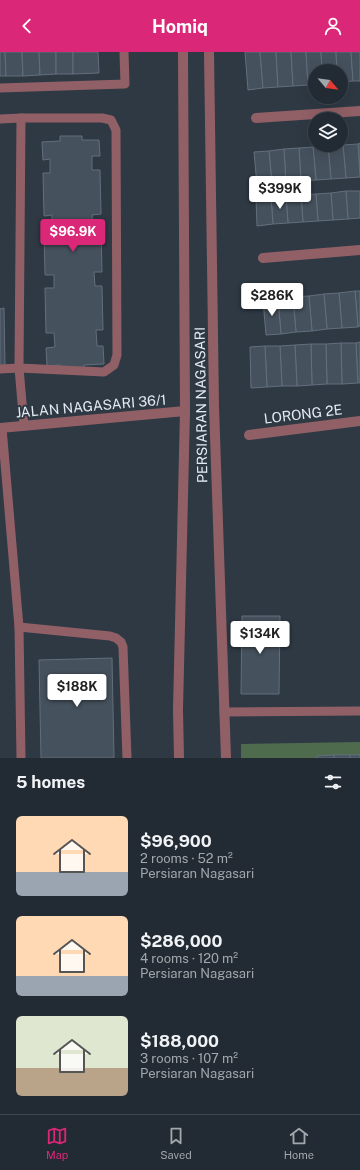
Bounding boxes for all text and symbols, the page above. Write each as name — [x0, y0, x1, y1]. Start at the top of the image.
icon: back — [16, 15, 38, 37]
icon: person — [322, 15, 344, 37]
text: Homiq — [152, 16, 208, 37]
north arrow — [308, 64, 348, 104]
map controls — [308, 64, 348, 152]
button: layers — [308, 112, 348, 152]
pin: $399K — [252, 176, 308, 210]
text: $399K — [258, 181, 302, 196]
pin: $96.9K — [40, 219, 106, 253]
text: $96.9K — [49, 224, 97, 239]
pin: $286K — [244, 283, 300, 317]
text: $286K — [250, 288, 294, 303]
street label: PERSIARAN NAGASARI — [192, 327, 210, 483]
street label: JALAN NAGASARI 36/1 — [15, 391, 167, 421]
street label: LORONG 2E — [263, 401, 343, 427]
pin: $134K — [232, 621, 288, 655]
text: $134K — [240, 626, 280, 641]
pin: $188K — [49, 674, 105, 708]
text: $188K — [56, 679, 98, 694]
icon: filters — [322, 771, 344, 793]
text: 5 homes — [16, 772, 85, 792]
text: $96,900 — [140, 831, 212, 851]
icon: home — [48, 832, 96, 880]
text: 2 rooms · 52 m² — [140, 851, 233, 866]
text: Persiaran Nagasari — [140, 866, 254, 881]
text: $286,000 — [140, 931, 222, 951]
icon: home — [48, 932, 96, 980]
text: 4 rooms · 120 m² — [140, 951, 238, 966]
text: Persiaran Nagasari — [140, 966, 254, 981]
text: $188,000 — [140, 1031, 219, 1051]
icon: home — [48, 1032, 96, 1080]
text: 3 rooms · 107 m² — [140, 1051, 238, 1066]
text: Persiaran Nagasari — [140, 1066, 254, 1081]
tab: Map — [46, 1125, 68, 1161]
tab: Saved — [160, 1125, 192, 1161]
tab: Home — [284, 1125, 314, 1161]

